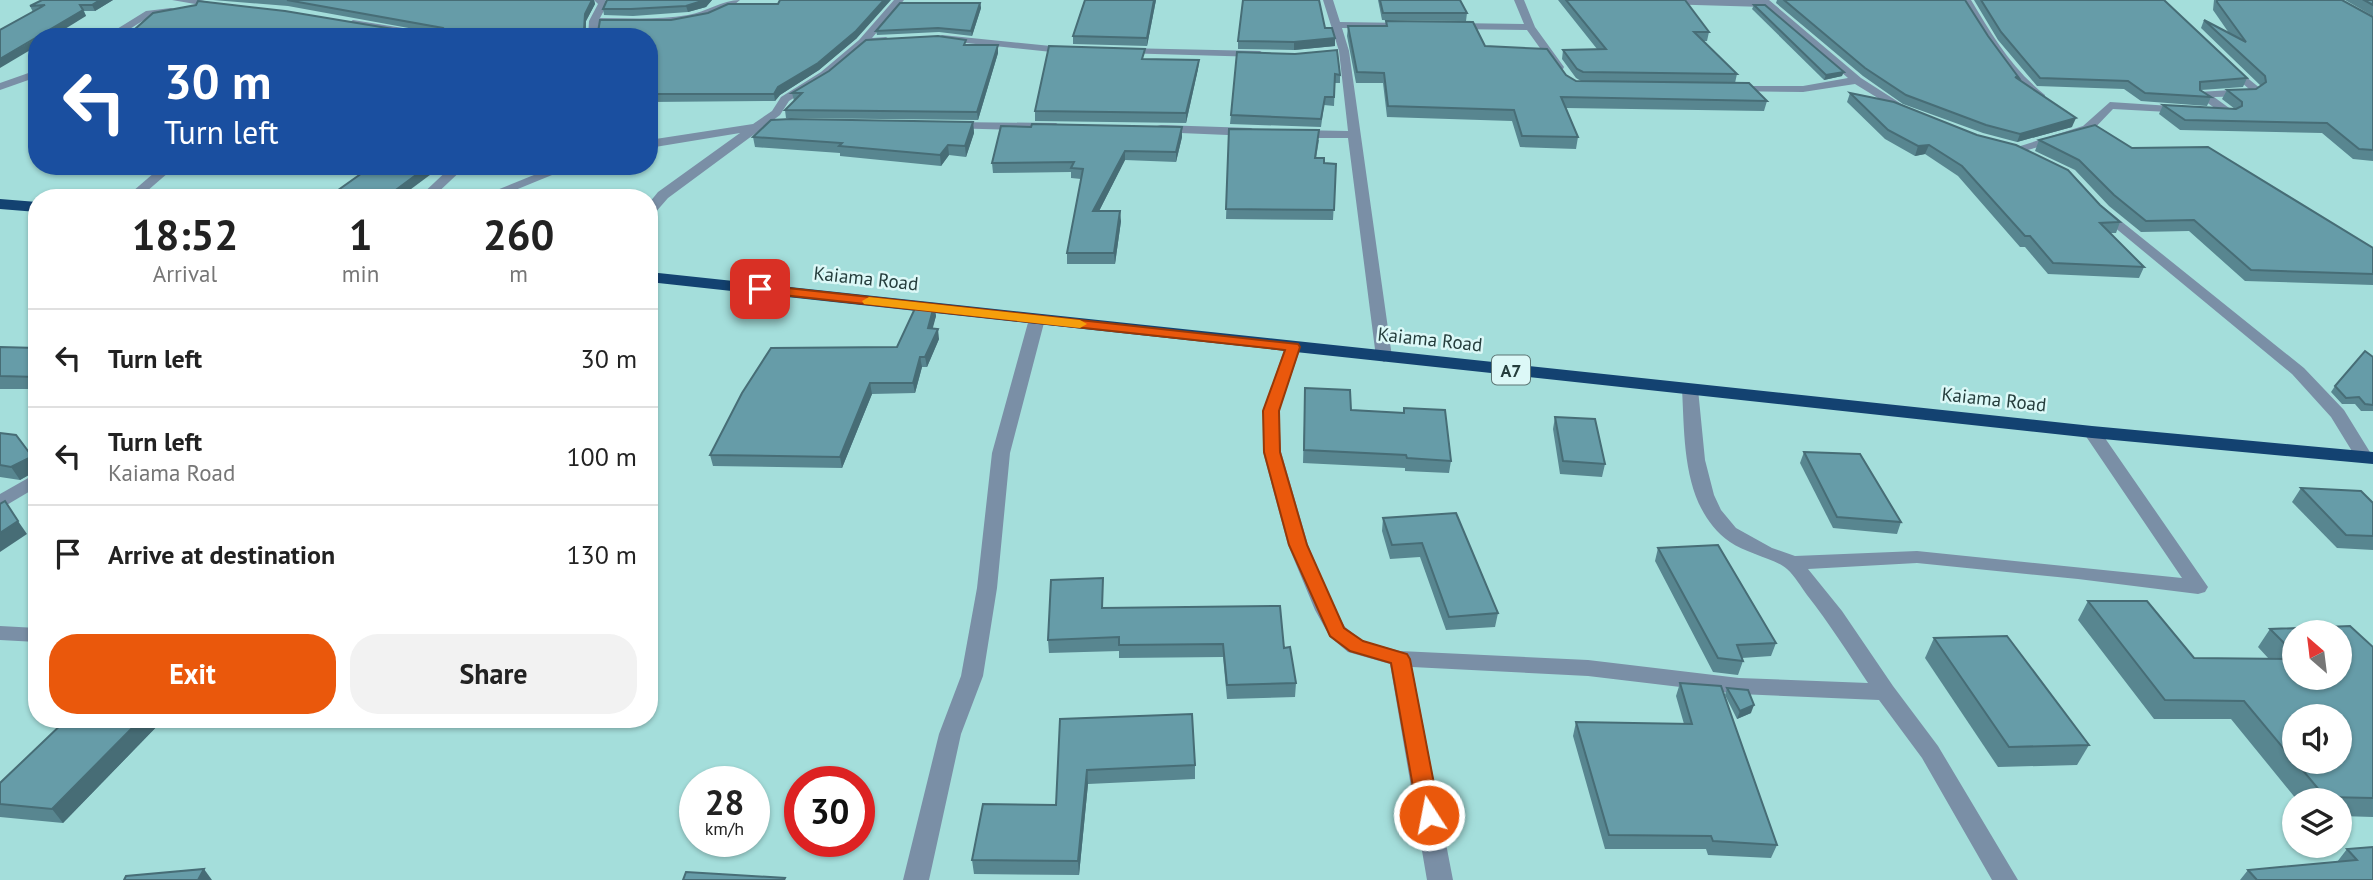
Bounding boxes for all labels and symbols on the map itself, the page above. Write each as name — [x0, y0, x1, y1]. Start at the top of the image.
pin — [730, 259, 790, 319]
street label: Kaiama Road — [812, 261, 920, 295]
street label: Kaiama Road — [1376, 322, 1484, 356]
road number: A7 — [1492, 356, 1530, 384]
street label: Kaiama Road — [1940, 382, 2048, 416]
north arrow — [2282, 620, 2352, 690]
speed limit sign: 30 — [784, 766, 875, 857]
position arrow — [1392, 778, 1466, 852]

